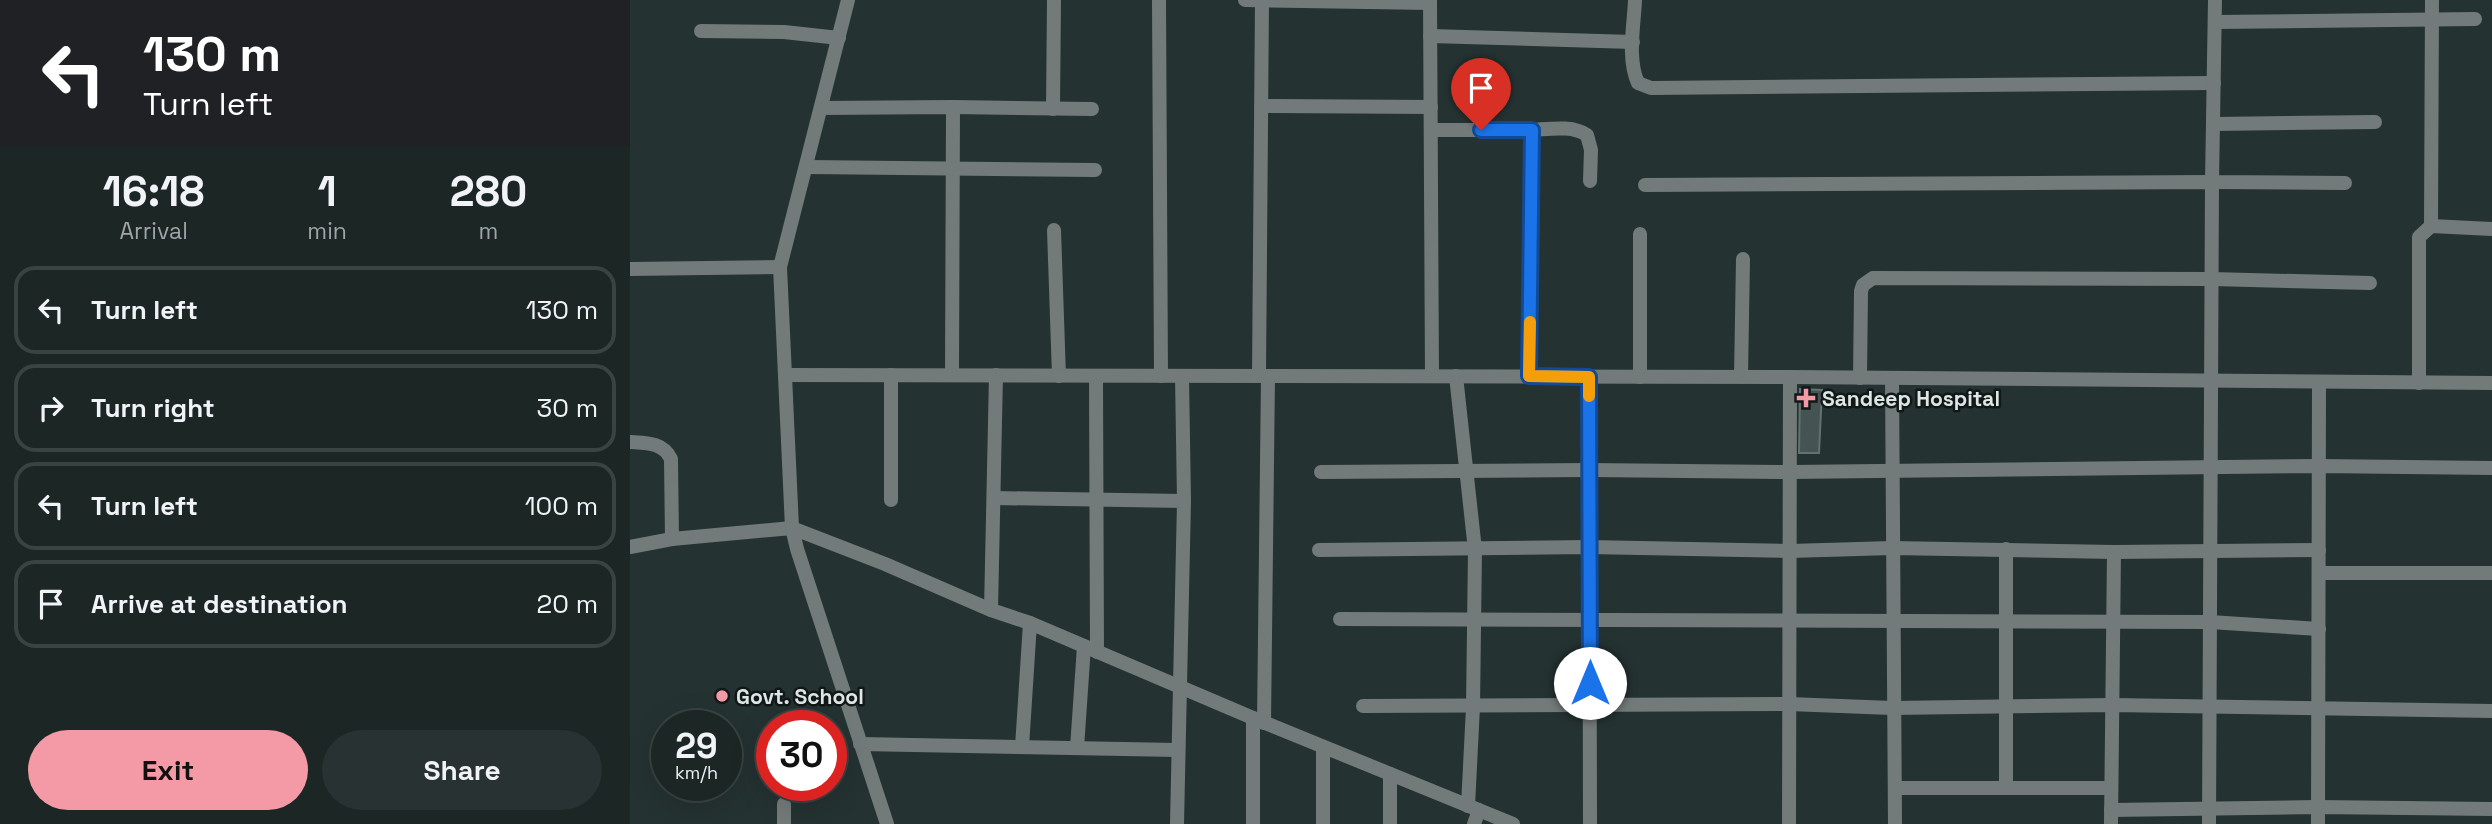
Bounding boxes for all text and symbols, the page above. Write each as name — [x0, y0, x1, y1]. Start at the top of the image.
text: 130 m — [143, 23, 281, 85]
icon: left — [28, 28, 119, 119]
pin — [1451, 58, 1511, 130]
icon: arrive — [1462, 69, 1500, 107]
text: Turn left — [143, 84, 273, 124]
text: 16:18 — [103, 165, 205, 218]
text: 1 — [318, 165, 337, 218]
text: 280 — [450, 165, 527, 218]
text: Arrival — [119, 216, 188, 246]
text: min — [307, 216, 347, 246]
text: m — [479, 216, 498, 246]
icon: left — [32, 291, 70, 329]
text: Turn left — [91, 293, 198, 327]
text: 130 m — [526, 293, 598, 327]
place label: Sandeep Hospital — [1822, 385, 2000, 412]
marker: Sandeep Hospital — [1796, 388, 1816, 408]
icon: right — [32, 389, 70, 427]
text: Turn right — [91, 391, 215, 425]
text: 30 m — [537, 391, 598, 425]
icon: left — [32, 487, 70, 525]
text: Turn left — [91, 489, 198, 523]
text: 100 m — [525, 489, 598, 523]
icon: arrive — [32, 585, 70, 623]
text: Arrive at destination — [91, 587, 348, 621]
text: 20 m — [537, 587, 598, 621]
position arrow — [1553, 646, 1627, 720]
place label: Govt. School — [736, 683, 864, 710]
marker: Govt. School — [714, 688, 730, 704]
speed limit sign: 30 — [756, 710, 847, 801]
text: 29 — [675, 724, 718, 768]
button: Exit — [28, 730, 308, 810]
button: Share — [322, 730, 602, 810]
text: km/h — [675, 761, 718, 784]

